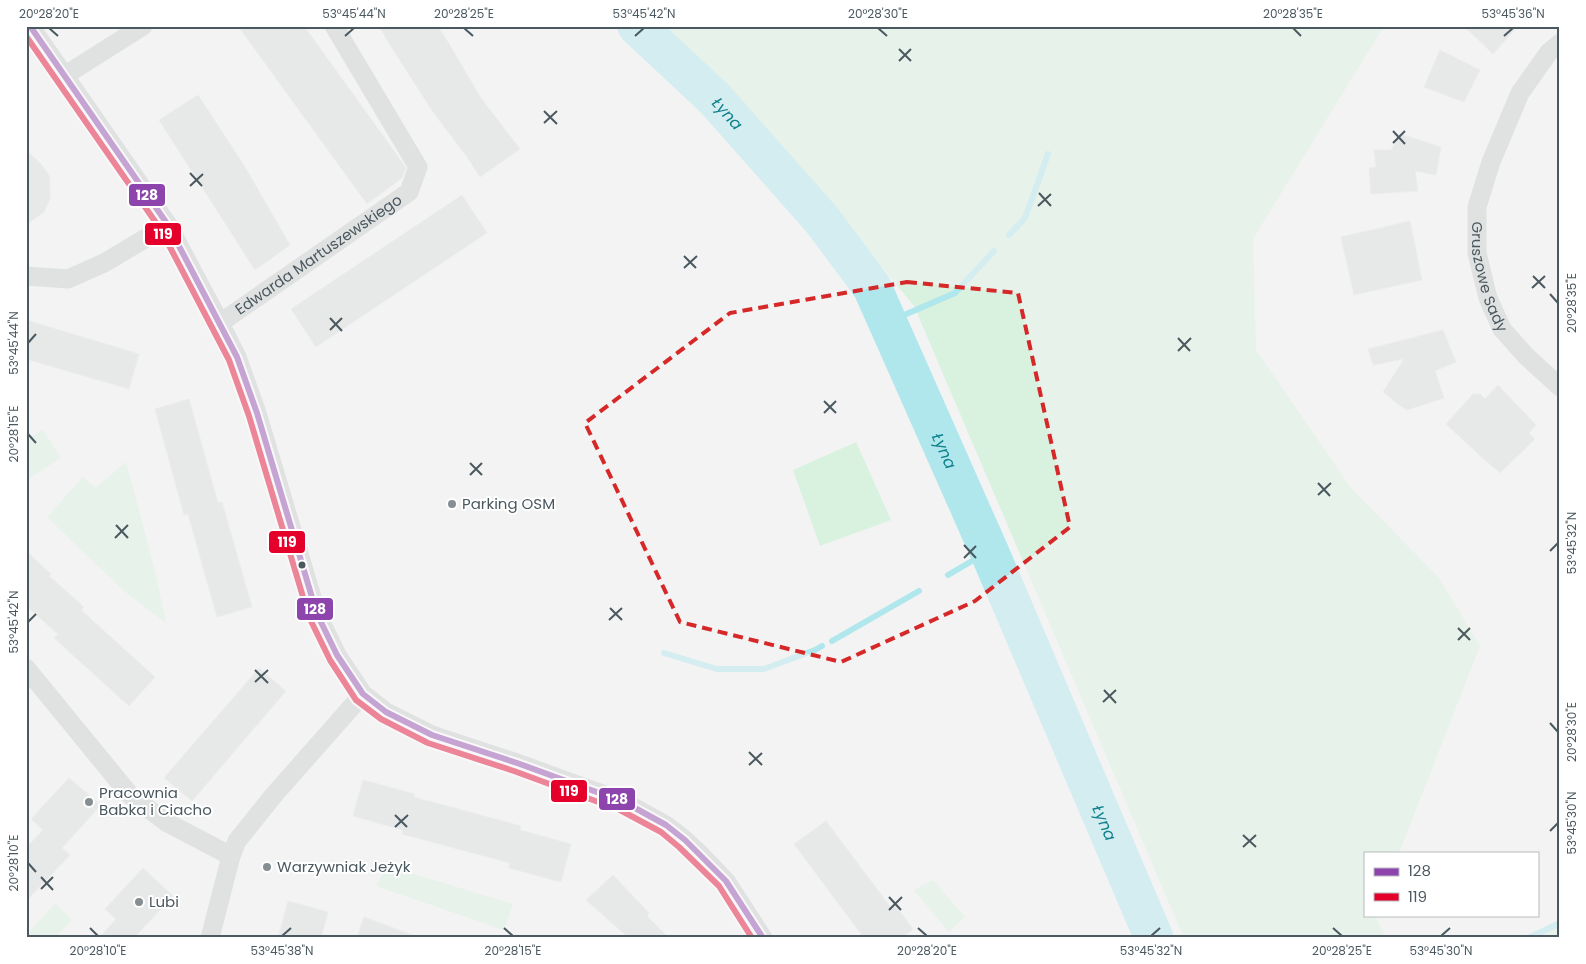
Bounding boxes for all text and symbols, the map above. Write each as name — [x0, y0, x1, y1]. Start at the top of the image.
text: 20°28'20"E — [19, 5, 79, 22]
text: 53°45'44"N — [322, 5, 386, 22]
text: 20°28'25"E — [434, 5, 494, 22]
text: 53°45'42"N — [613, 5, 675, 22]
text: 20°28'30"E — [848, 5, 908, 22]
text: 20°28'35"E — [1263, 5, 1323, 22]
text: 53°45'36"N — [1481, 5, 1545, 22]
water label: Łyna — [706, 92, 748, 135]
line badge: 128 — [128, 183, 166, 207]
text: 128 — [136, 185, 158, 205]
street label: Edwarda Martuszewskiego — [231, 189, 406, 319]
street label: Gruszowe Sady — [1467, 221, 1513, 336]
line badge: 119 — [144, 222, 182, 246]
text: 119 — [153, 224, 173, 244]
text: 20°28'35"E — [1563, 273, 1580, 333]
text: 53°45'44"N — [5, 311, 22, 375]
text: 20°28'15"E — [5, 406, 22, 462]
water label: Łyna — [926, 429, 962, 473]
place label: Parking OSM — [462, 493, 555, 514]
marker: Parking OSM — [446, 498, 458, 510]
text: 53°45'32"N — [1563, 512, 1580, 574]
line badge: 119 — [268, 530, 306, 554]
text: 119 — [277, 532, 297, 552]
unlabelled marker — [297, 560, 307, 570]
text: 53°45'42"N — [5, 591, 22, 653]
line badge: 128 — [296, 597, 334, 621]
text: 128 — [304, 599, 326, 619]
text: 20°28'30"E — [1563, 702, 1580, 762]
line badge: 119 — [550, 779, 588, 803]
text: 119 — [559, 781, 579, 801]
place label: Pracownia Babka i Ciacho — [99, 782, 212, 820]
line badge: 128 — [598, 787, 636, 811]
text: 128 — [606, 789, 628, 809]
text: 53°45'30"N — [1563, 791, 1580, 855]
marker: Pracownia Babka i Ciacho — [83, 796, 95, 808]
water label: Łyna — [1086, 801, 1122, 845]
text: 20°28'10"E — [5, 835, 22, 891]
legend — [1364, 852, 1538, 916]
place label: Warzywniak Jeżyk — [277, 856, 411, 877]
text: 128 — [1408, 860, 1431, 881]
marker: Warzywniak Jeżyk — [261, 861, 273, 873]
text: 119 — [1408, 886, 1427, 907]
place label: Lubi — [149, 891, 179, 912]
marker: Lubi — [133, 896, 145, 908]
text: 20°28'10"E — [70, 942, 126, 959]
text: 53°45'38"N — [250, 942, 314, 959]
text: 20°28'15"E — [485, 942, 541, 959]
text: 20°28'20"E — [897, 942, 957, 959]
text: 53°45'32"N — [1120, 942, 1182, 959]
text: 20°28'25"E — [1312, 942, 1372, 959]
text: 53°45'30"N — [1409, 942, 1473, 959]

